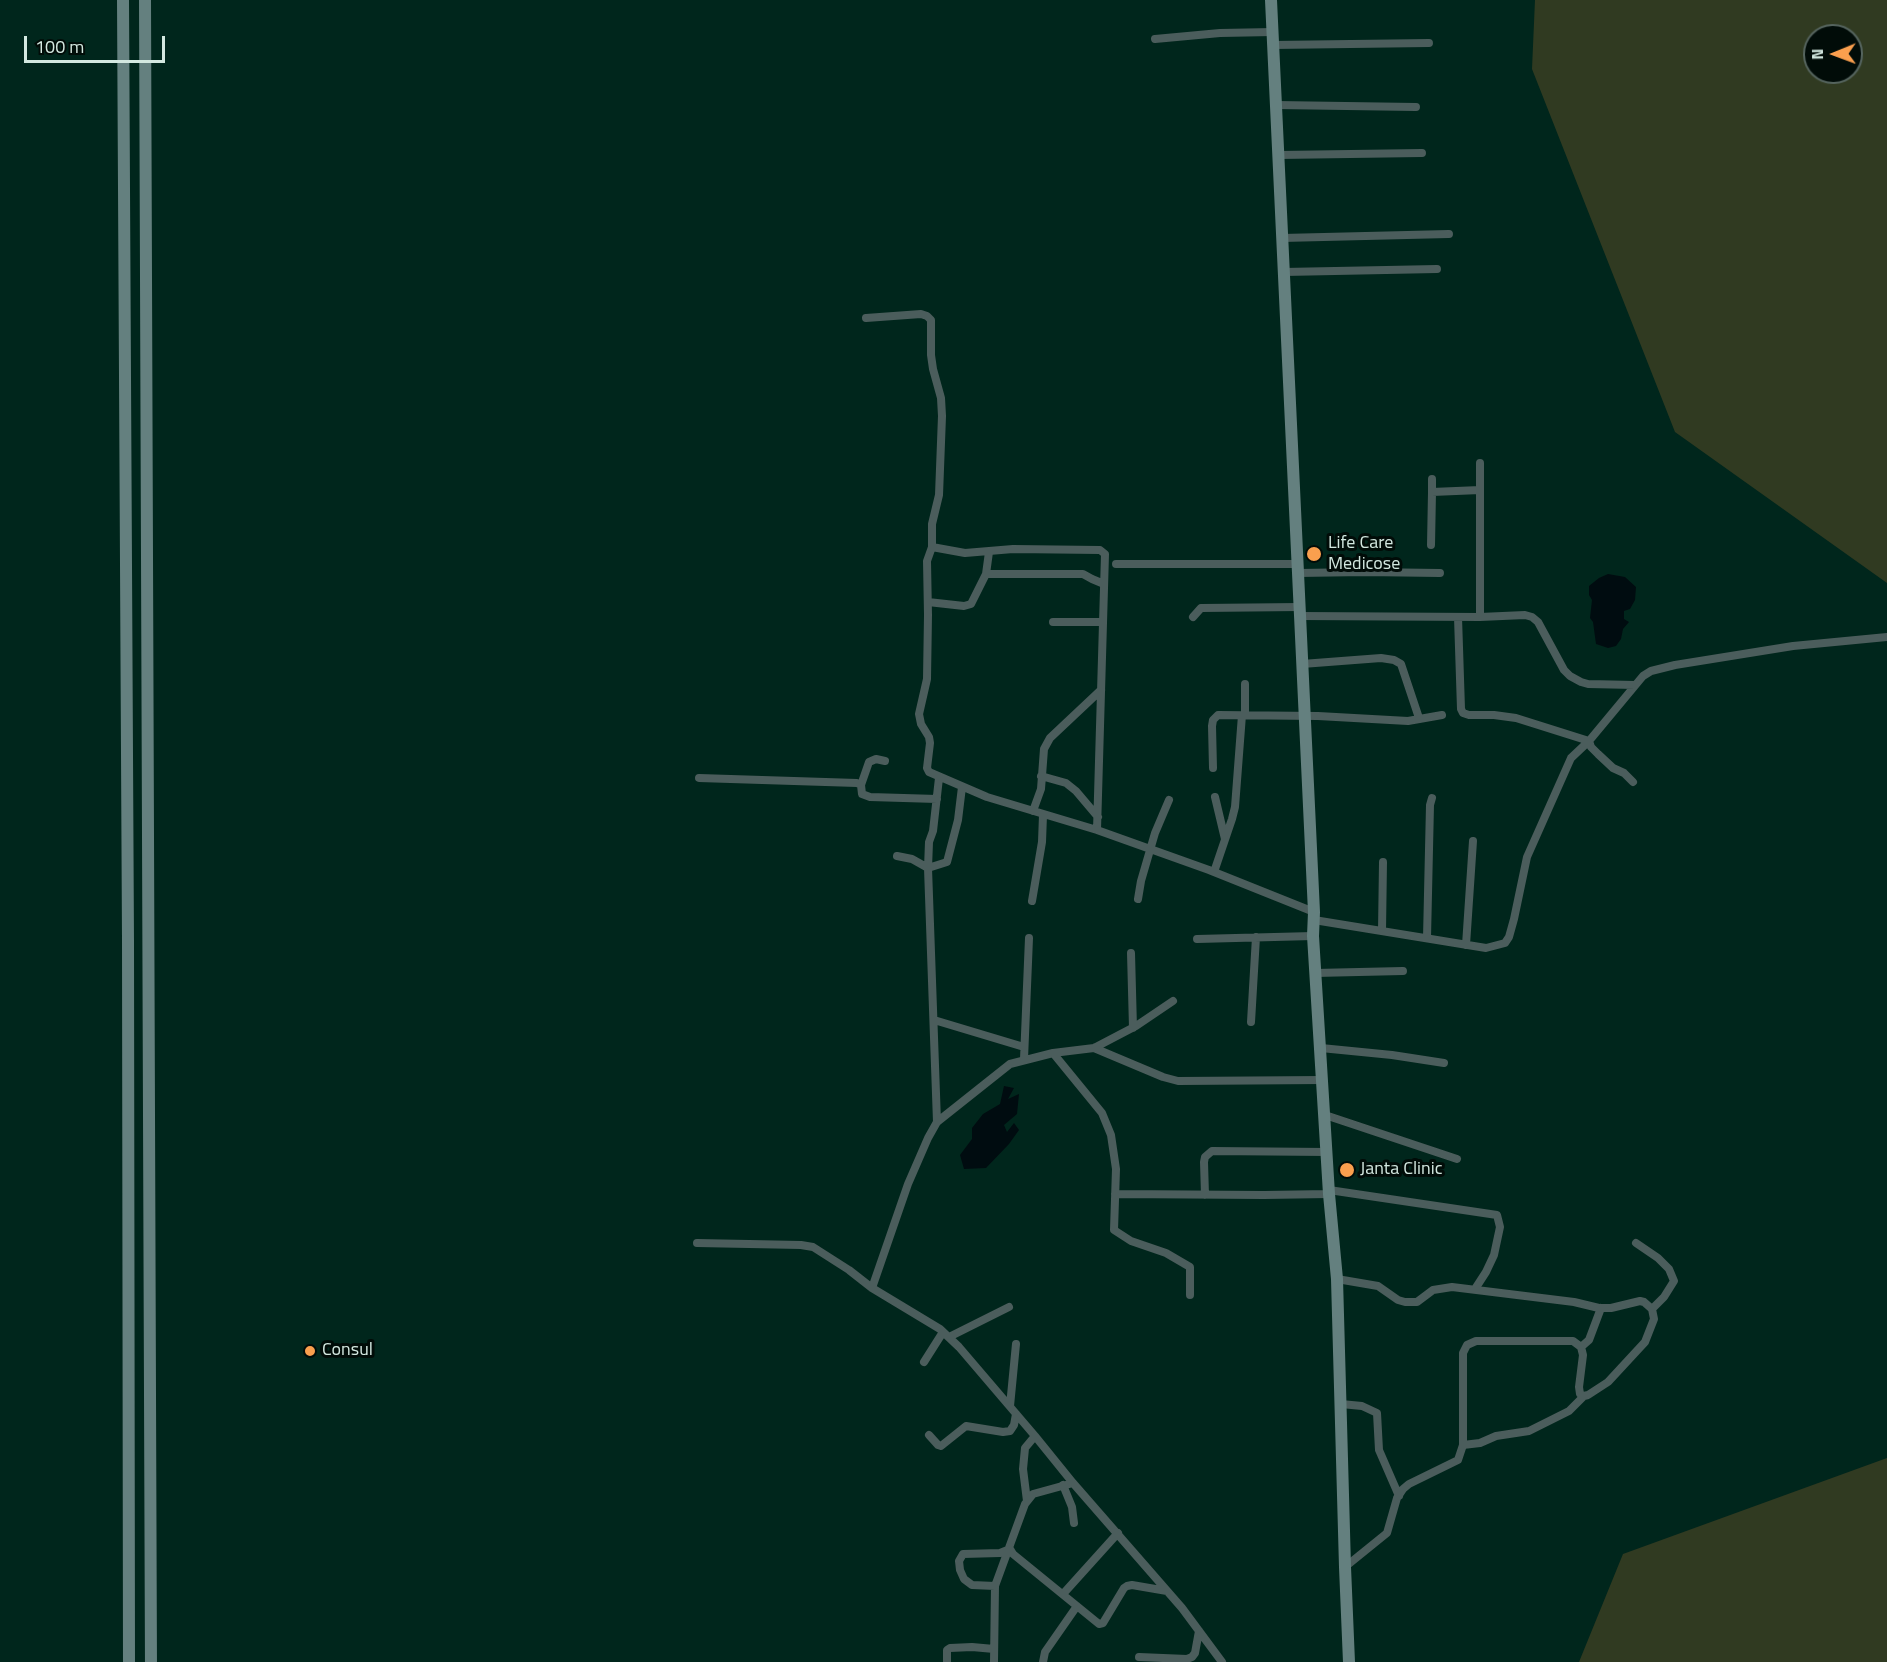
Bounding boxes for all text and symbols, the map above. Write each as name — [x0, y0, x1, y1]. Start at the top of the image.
scale bar — [27, 24, 168, 62]
north arrow — [1803, 24, 1863, 84]
text: 100 m — [35, 33, 84, 60]
text: N — [1805, 49, 1829, 60]
place label: Life Care Medicose — [1328, 533, 1400, 576]
marker: Life Care Medicose — [1305, 545, 1323, 563]
place label: Janta Clinic — [1360, 1159, 1442, 1181]
marker: Janta Clinic — [1338, 1161, 1356, 1179]
place label: Consul — [322, 1340, 373, 1362]
marker: Consul — [303, 1344, 317, 1358]

